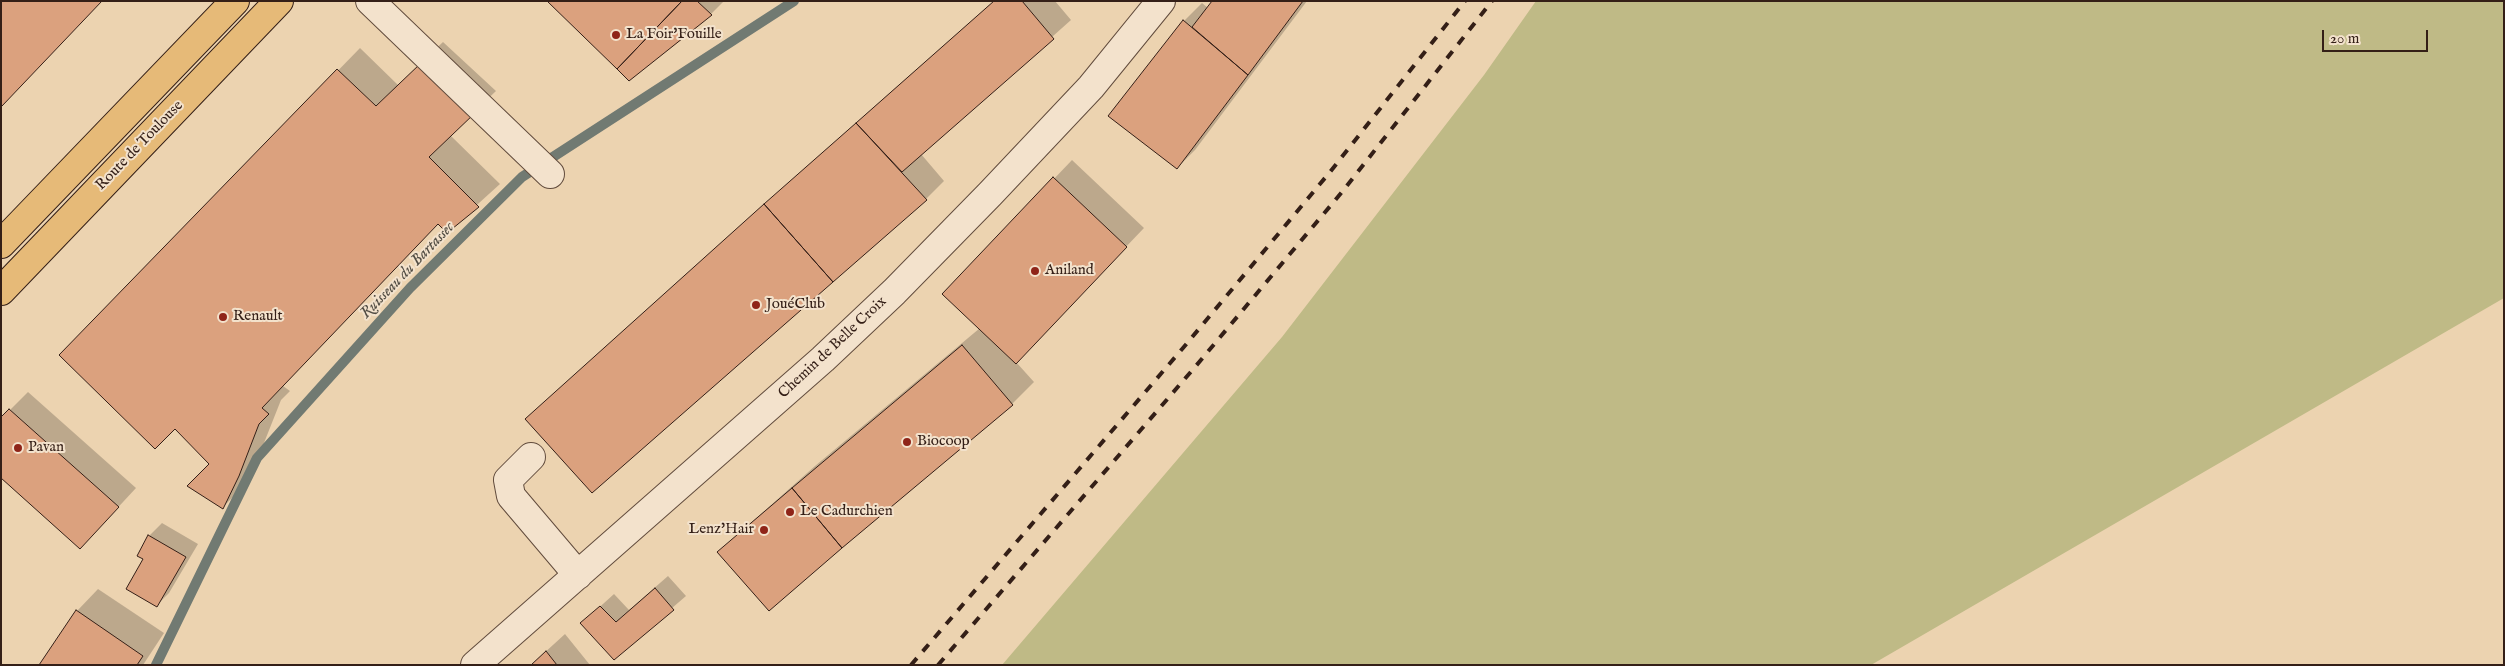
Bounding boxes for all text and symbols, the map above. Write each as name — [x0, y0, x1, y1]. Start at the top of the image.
scale bar — [2325, 20, 2431, 52]
place label: La Foir'Fouille — [626, 26, 722, 44]
marker: La Foir'Fouille — [610, 29, 622, 41]
text: 20 m — [2330, 29, 2359, 48]
street label: Route de Toulouse — [93, 97, 187, 195]
water label: Ruisseau du Bartassec — [357, 219, 459, 323]
place label: Aniland — [1045, 262, 1094, 280]
marker: Aniland — [1029, 265, 1041, 277]
street label: Chemin de Belle Croix — [775, 293, 891, 403]
place label: JouéClub — [766, 296, 825, 314]
marker: JouéClub — [750, 299, 762, 311]
place label: Renault — [233, 308, 283, 326]
marker: Renault — [217, 311, 229, 323]
place label: Biocoop — [917, 433, 970, 451]
marker: Biocoop — [901, 436, 913, 448]
place label: Pavan — [28, 439, 64, 457]
marker: Pavan — [12, 442, 24, 454]
place label: Le Cadurchien — [800, 503, 893, 521]
marker: Le Cadurchien — [784, 506, 796, 518]
place label: Lenz'Hair — [688, 521, 754, 539]
marker: Lenz'Hair — [758, 524, 770, 536]

